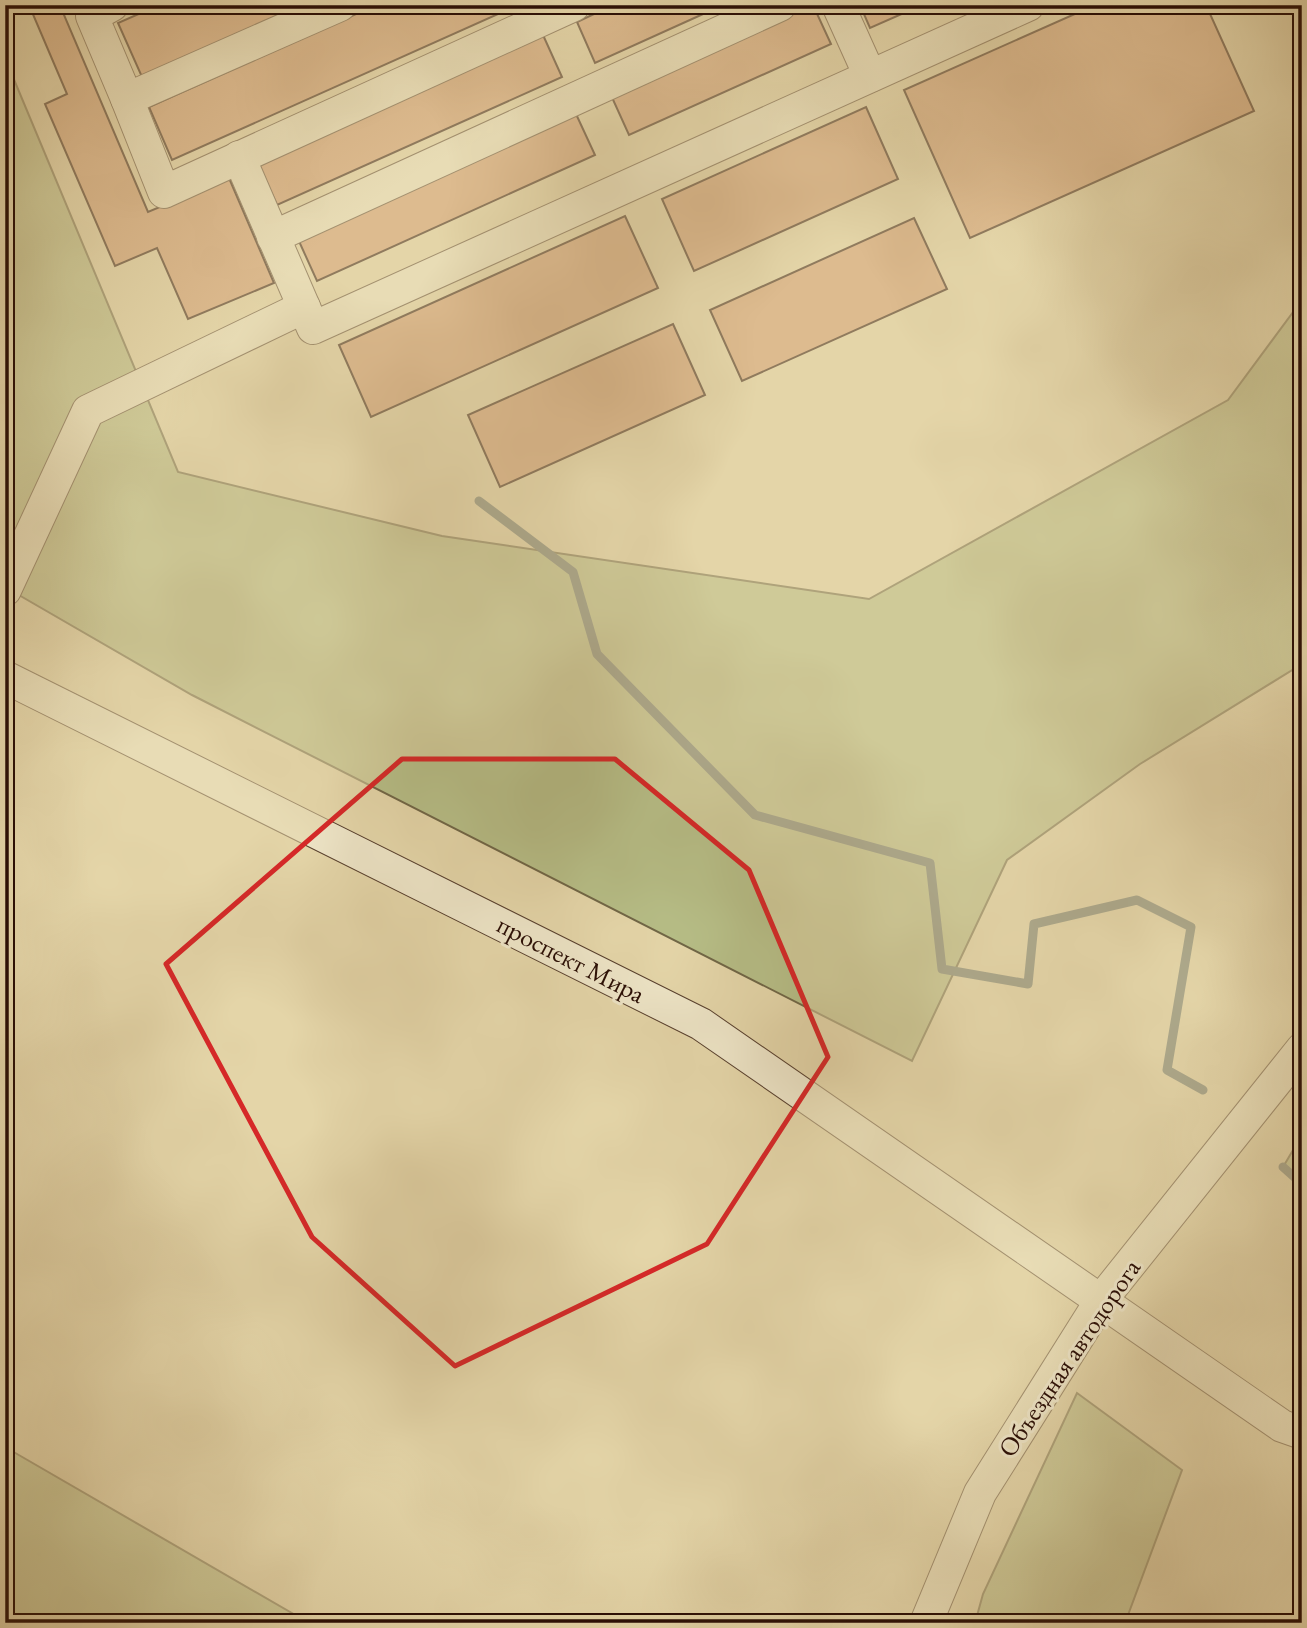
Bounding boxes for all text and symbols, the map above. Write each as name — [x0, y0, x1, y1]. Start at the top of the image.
street label: проспект Мира — [491, 907, 651, 1011]
street label: Объездная автодорога — [990, 1252, 1148, 1464]

